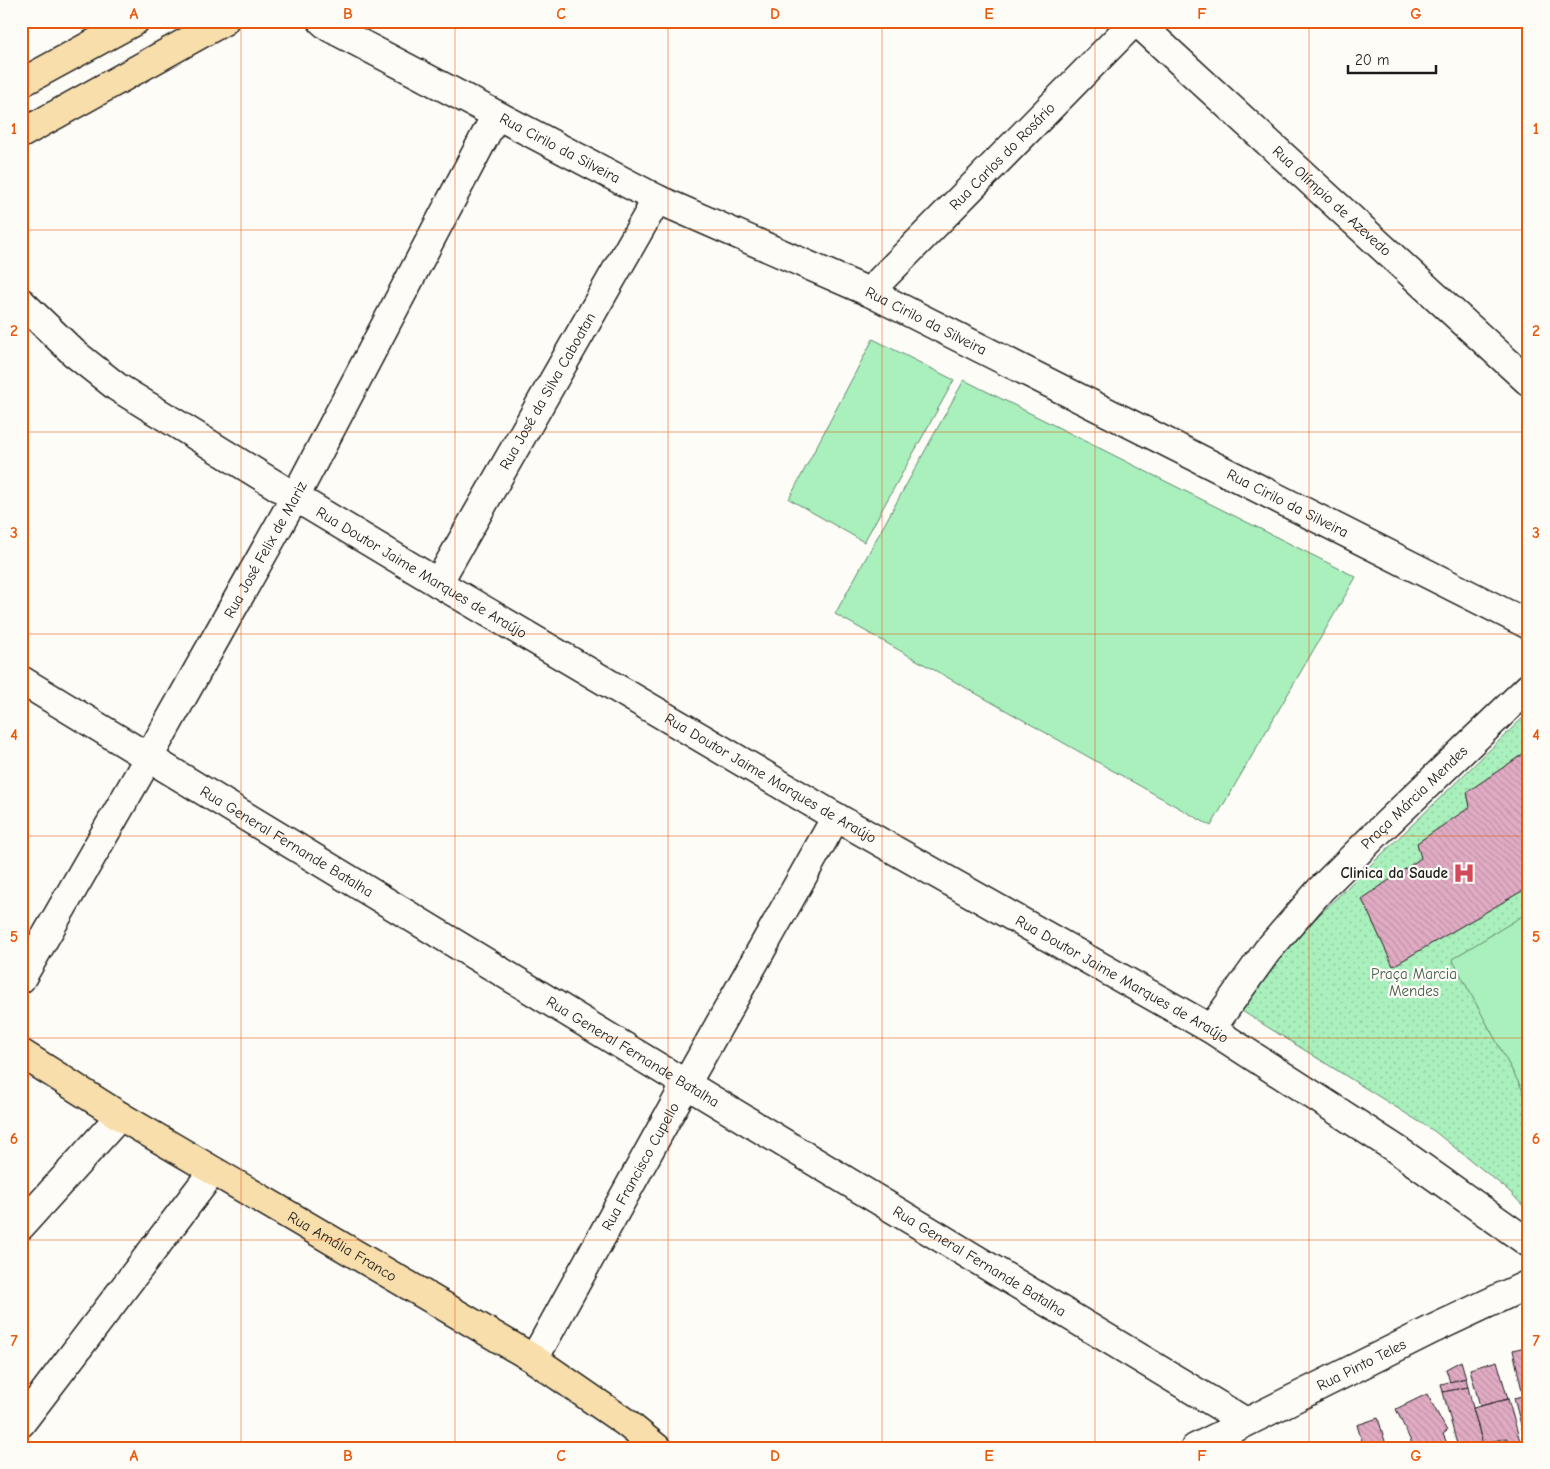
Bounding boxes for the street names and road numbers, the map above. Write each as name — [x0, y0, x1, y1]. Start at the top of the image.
street label: Rua Carlos do Rosário — [945, 99, 1059, 214]
street label: Rua Cirilo da Silveira — [497, 109, 623, 187]
street label: Rua Olímpio de Azevedo — [1269, 142, 1395, 260]
street label: Rua Cirilo da Silveira — [862, 283, 990, 359]
street label: Rua José da Silva Caboatan — [496, 309, 599, 473]
street label: Rua Cirilo da Silveira — [1224, 465, 1351, 541]
street label: Rua José Felix de Mariz — [220, 478, 311, 621]
street label: Rua Doutor Jaime Marques de Araújo — [313, 503, 530, 642]
street label: Rua Doutor Jaime Marques de Araújo — [661, 709, 880, 847]
street label: Praça Márcia Mendes — [1357, 742, 1471, 853]
street label: Rua General Fernande Batalha — [197, 782, 377, 901]
street label: Rua Doutor Jaime Marques de Araújo — [1012, 911, 1232, 1047]
street label: Rua General Fernande Batalha — [543, 992, 723, 1111]
street label: Rua Francisco Cupello — [598, 1099, 683, 1234]
street label: Rua General Fernande Batalha — [890, 1202, 1069, 1320]
street label: Rua Amália Franco — [284, 1207, 400, 1285]
street label: Rua Pinto Teles — [1314, 1335, 1409, 1395]

